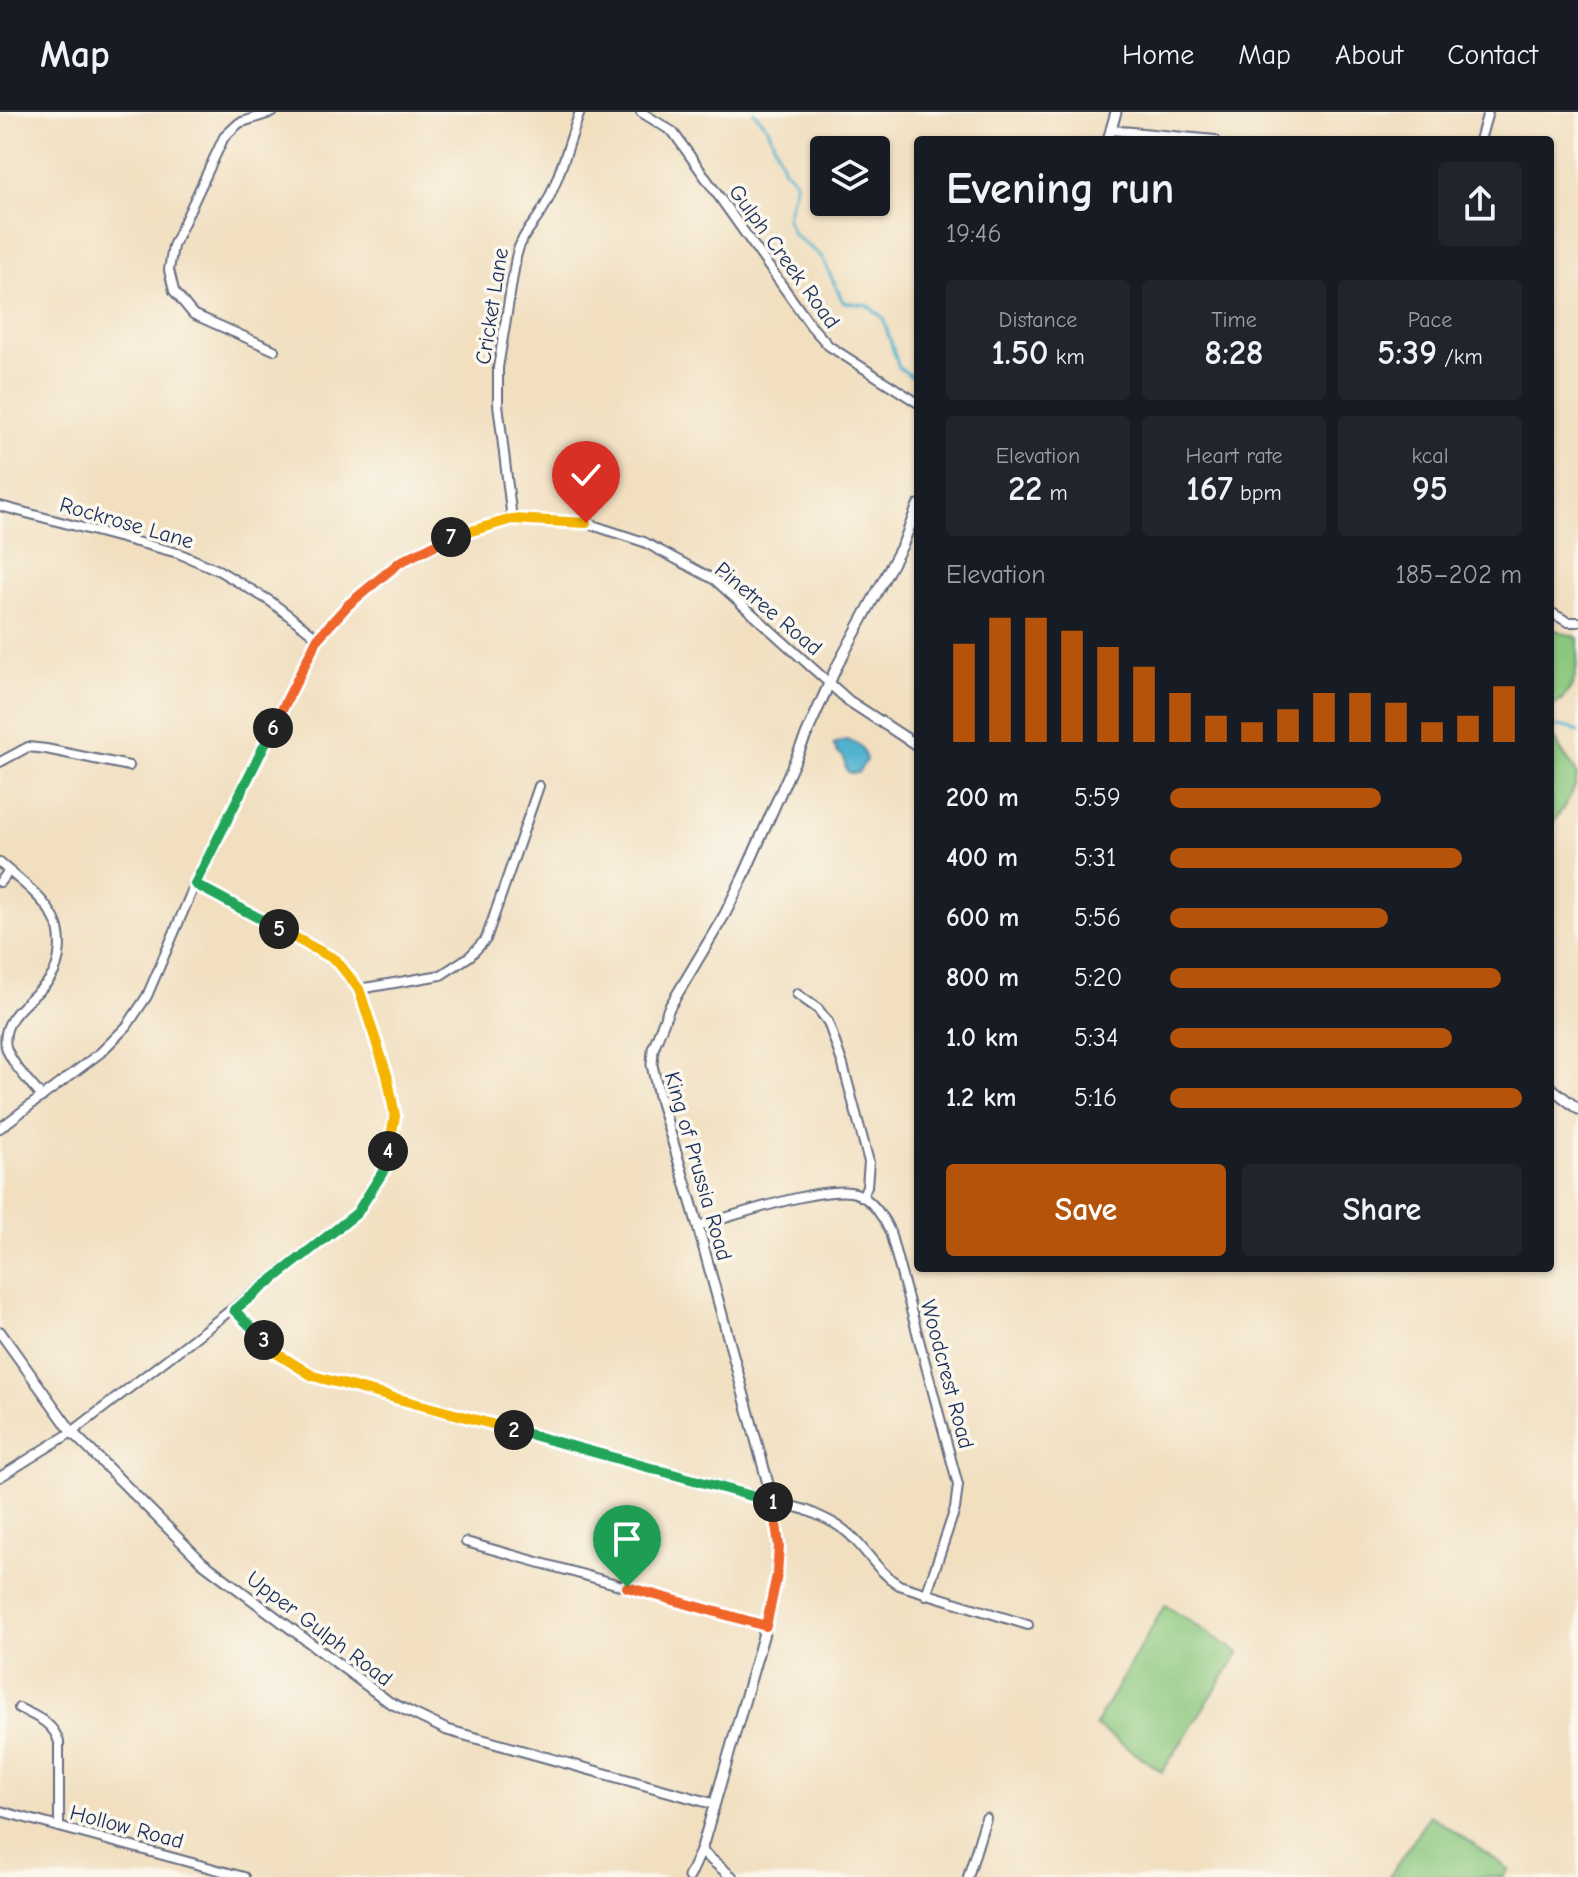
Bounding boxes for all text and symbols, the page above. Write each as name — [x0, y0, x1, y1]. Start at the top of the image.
text: Map — [40, 33, 110, 77]
text: Home — [1122, 39, 1194, 71]
text: Map — [1238, 39, 1291, 71]
text: About — [1335, 39, 1403, 71]
text: Contact — [1447, 39, 1538, 71]
map controls — [810, 136, 890, 216]
button: layers — [810, 136, 890, 216]
button: share — [1438, 162, 1522, 246]
text: Evening run — [946, 163, 1174, 214]
street label: Gulph Creek Road — [723, 179, 845, 334]
text: 19:46 — [946, 219, 1001, 249]
street label: Cricket Lane — [470, 246, 514, 366]
text: Distance — [999, 307, 1077, 333]
text: Time — [1211, 307, 1257, 333]
text: Pace — [1408, 307, 1452, 333]
text: 1.50 — [991, 333, 1048, 373]
text: 8:28 — [1205, 333, 1263, 373]
text: 5:39 — [1377, 333, 1437, 373]
text: km — [1048, 344, 1085, 370]
text: /km — [1437, 344, 1483, 370]
pin — [552, 441, 620, 523]
text: Elevation — [996, 443, 1080, 469]
text: Heart rate — [1186, 443, 1283, 469]
text: kcal — [1412, 443, 1448, 469]
icon: check — [564, 453, 608, 497]
text: 22 — [1008, 469, 1042, 509]
text: 167 — [1186, 469, 1233, 509]
text: 95 — [1412, 469, 1448, 509]
text: m — [1042, 480, 1068, 506]
text: bpm — [1233, 480, 1282, 506]
street label: Rockrose Lane — [57, 491, 197, 555]
pin: 7 — [431, 517, 471, 557]
text: 7 — [446, 524, 456, 550]
street label: Pinetree Road — [709, 556, 827, 661]
text: Elevation — [946, 560, 1046, 590]
text: 185–202 m — [1395, 560, 1522, 590]
pin: 6 — [253, 708, 293, 748]
text: 6 — [267, 715, 279, 741]
text: 200 m — [946, 783, 1019, 813]
text: 5:59 — [1074, 783, 1121, 813]
text: 400 m — [946, 843, 1018, 873]
text: 5:31 — [1074, 843, 1116, 873]
text: 600 m — [946, 903, 1019, 933]
text: 5:56 — [1074, 903, 1121, 933]
pin: 5 — [259, 909, 299, 949]
text: 5 — [273, 916, 285, 942]
text: 800 m — [946, 963, 1019, 993]
text: 5:20 — [1074, 963, 1122, 993]
text: 1.0 km — [946, 1023, 1018, 1053]
text: 5:34 — [1074, 1023, 1119, 1053]
street label: King of Prussia Road — [659, 1069, 737, 1264]
text: 1.2 km — [946, 1083, 1017, 1113]
text: 5:16 — [1074, 1083, 1117, 1113]
pin: 4 — [368, 1131, 408, 1171]
text: 4 — [383, 1138, 393, 1164]
button: Save — [946, 1164, 1226, 1256]
button: Share — [1242, 1164, 1522, 1256]
street label: Woodcrest Road — [915, 1297, 979, 1452]
pin: 3 — [244, 1320, 284, 1360]
text: 3 — [259, 1327, 269, 1353]
pin: 2 — [494, 1410, 534, 1450]
text: 2 — [509, 1417, 519, 1443]
pin: 1 — [753, 1482, 793, 1522]
text: 1 — [769, 1489, 777, 1515]
pin — [593, 1505, 661, 1587]
icon: arrive — [605, 1517, 649, 1561]
street label: Upper Gulph Road — [241, 1566, 397, 1692]
street label: Hollow Road — [67, 1799, 186, 1855]

